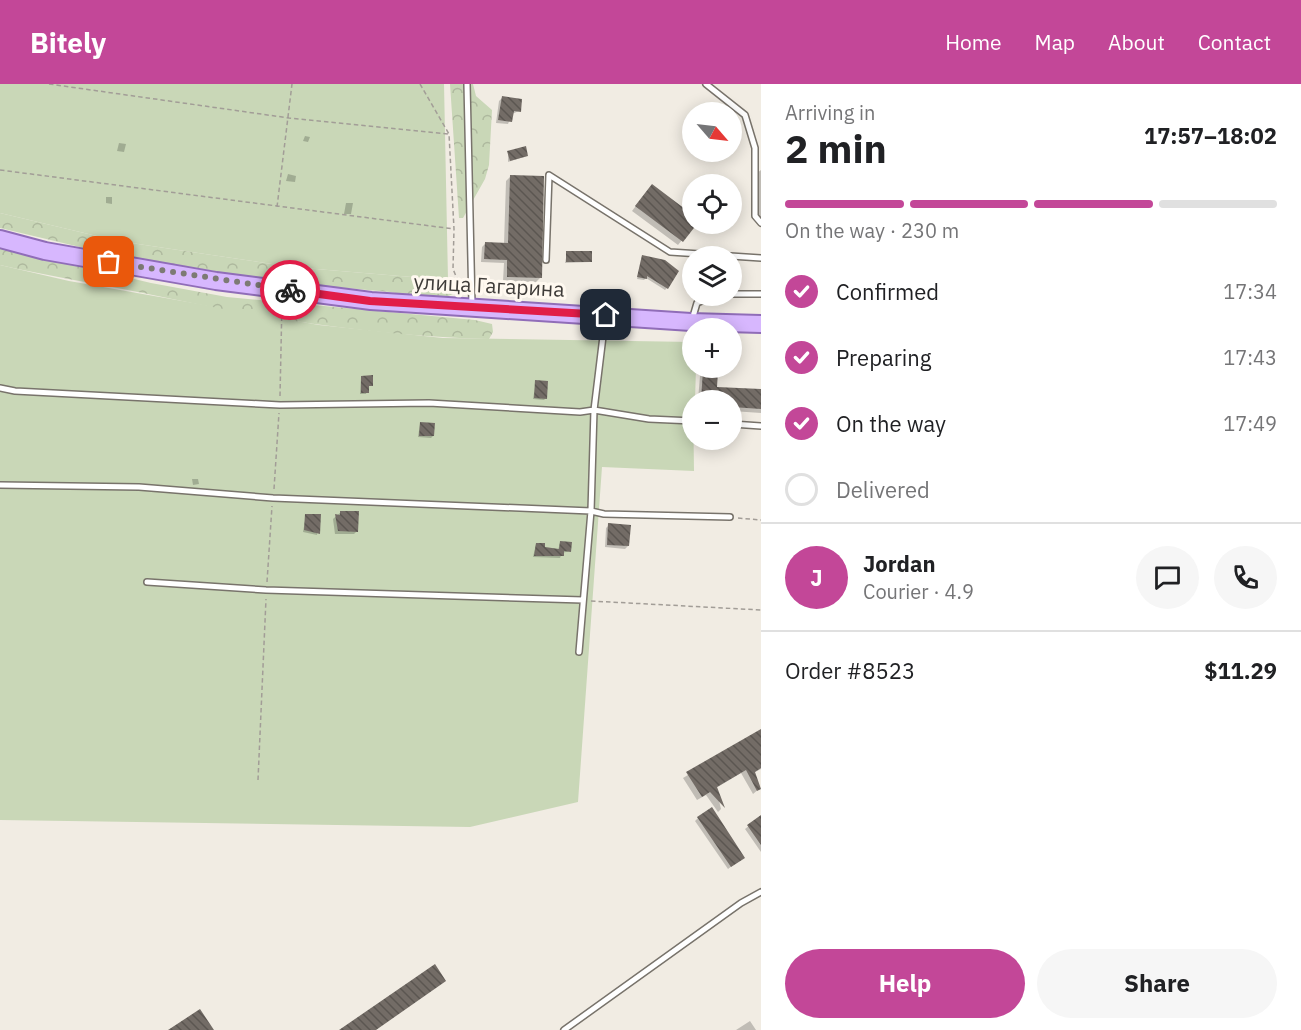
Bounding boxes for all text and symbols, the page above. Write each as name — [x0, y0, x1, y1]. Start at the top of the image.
text: Bitely — [30, 24, 106, 61]
text: Home — [945, 28, 1002, 56]
text: Map — [1035, 28, 1075, 56]
text: About — [1108, 28, 1165, 56]
text: Contact — [1198, 28, 1271, 56]
text: Arriving in — [785, 99, 875, 126]
north arrow — [682, 102, 742, 162]
map controls — [682, 102, 742, 450]
text: 17:57–18:02 — [1144, 121, 1277, 150]
text: 2 min — [785, 123, 887, 174]
button: locate — [682, 174, 742, 234]
text: On the way · 230 m — [785, 217, 959, 244]
pin — [83, 236, 134, 287]
icon: bag — [92, 245, 125, 278]
button: layers — [682, 246, 742, 306]
courier — [260, 260, 320, 320]
street label: улица Гагарина — [413, 267, 565, 303]
icon: bike — [274, 274, 307, 307]
icon: check — [785, 275, 818, 308]
text: Confirmed — [836, 277, 939, 306]
text: 17:34 — [1223, 278, 1277, 305]
pin — [580, 289, 631, 340]
icon: home — [589, 298, 622, 331]
button: + — [682, 318, 742, 378]
icon: check — [785, 341, 818, 374]
text: Preparing — [836, 343, 931, 372]
text: 17:43 — [1223, 344, 1277, 371]
button: − — [682, 390, 742, 450]
icon: check — [785, 407, 818, 440]
text: On the way — [836, 409, 946, 438]
text: 17:49 — [1223, 410, 1277, 437]
text: Delivered — [836, 475, 930, 504]
button: chat — [1136, 546, 1199, 609]
button: phone — [1214, 546, 1277, 609]
text: Jordan — [863, 549, 936, 578]
text: J — [810, 563, 823, 592]
text: Courier · 4.9 — [863, 578, 974, 605]
text: Order #8523 — [785, 656, 915, 685]
text: $11.29 — [1204, 656, 1277, 685]
button: Help — [785, 949, 1025, 1018]
button: Share — [1037, 949, 1277, 1018]

